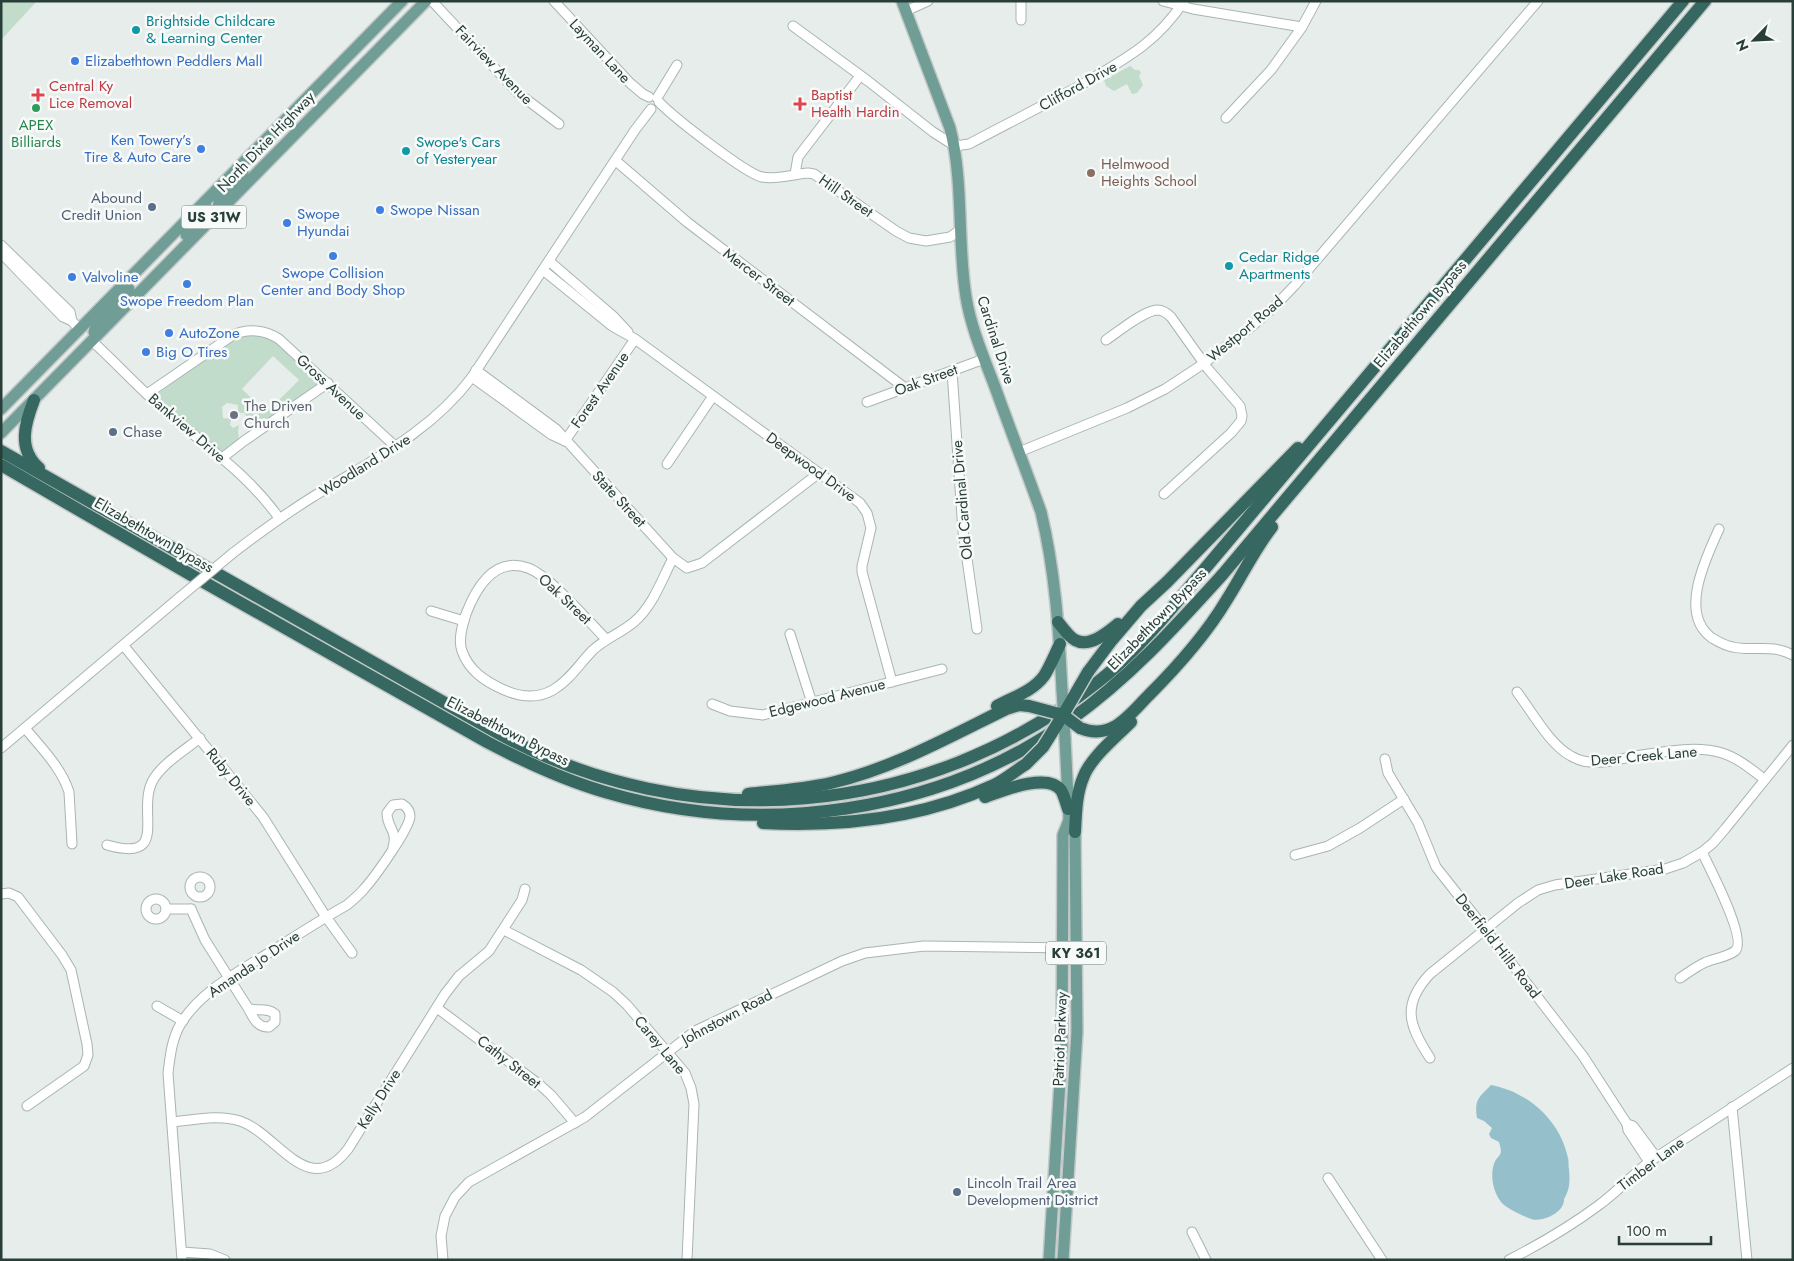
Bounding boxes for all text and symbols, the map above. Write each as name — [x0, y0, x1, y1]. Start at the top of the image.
place label: Brightside Childcare & Learning Center — [146, 10, 276, 49]
street label: Layman Lane — [564, 14, 636, 88]
north arrow — [1729, 15, 1779, 65]
street label: Fairview Avenue — [450, 20, 538, 110]
marker: Brightside Childcare & Learning Center — [130, 24, 142, 36]
text: N — [1731, 36, 1754, 54]
place label: Elizabethtown Peddlers Mall — [85, 50, 262, 72]
marker: Elizabethtown Peddlers Mall — [69, 55, 81, 67]
street label: Clifford Drive — [1035, 55, 1121, 116]
place label: Central Ky Lice Removal — [49, 75, 132, 114]
place label: Baptist Health Hardin — [811, 84, 900, 123]
street label: North Dixie Highway — [212, 86, 320, 197]
marker: Central Ky Lice Removal — [31, 88, 45, 102]
marker: Baptist Health Hardin — [793, 97, 807, 111]
marker: APEX Billiards — [30, 102, 42, 114]
place label: APEX Billiards — [11, 114, 61, 153]
place label: Ken Towery’s Tire & Auto Care — [84, 129, 191, 168]
place label: Swope's Cars of Yesteryear — [416, 131, 500, 170]
marker: Ken Towery’s Tire & Auto Care — [195, 143, 207, 155]
marker: Swope's Cars of Yesteryear — [400, 145, 412, 157]
place label: Helmwood Heights School — [1101, 153, 1197, 192]
marker: Helmwood Heights School — [1085, 167, 1097, 179]
street label: Hill Street — [814, 169, 878, 223]
place label: Abound Credit Union — [61, 187, 142, 226]
place label: Swope Nissan — [390, 199, 480, 221]
marker: Abound Credit Union — [146, 201, 158, 213]
place label: Swope Hyundai — [297, 203, 350, 242]
marker: Swope Nissan — [374, 204, 386, 216]
road number: US 31W — [182, 206, 246, 228]
marker: Swope Hyundai — [281, 217, 293, 229]
street label: Mercer Street — [718, 243, 800, 312]
place label: Cedar Ridge Apartments — [1239, 246, 1320, 285]
marker: Swope Collision Center and Body Shop — [327, 250, 339, 262]
street label: Elizabethtown Bypass — [1368, 255, 1472, 373]
marker: Cedar Ridge Apartments — [1223, 260, 1235, 272]
place label: Swope Collision Center and Body Shop — [261, 262, 405, 301]
place label: Valvoline — [82, 266, 139, 288]
marker: Valvoline — [66, 271, 78, 283]
marker: Swope Freedom Plan — [181, 278, 193, 290]
place label: Swope Freedom Plan — [120, 290, 254, 312]
street label: Westport Road — [1202, 291, 1288, 367]
street label: Cardinal Drive — [971, 293, 1021, 387]
place label: AutoZone — [179, 322, 240, 344]
marker: AutoZone — [163, 327, 175, 339]
place label: Big O Tires — [156, 341, 227, 363]
marker: Big O Tires — [140, 346, 152, 358]
street label: Forest Avenue — [566, 347, 635, 433]
street label: Gross Avenue — [291, 349, 371, 425]
street label: Oak Street — [891, 358, 961, 402]
street label: Bankview Drive — [143, 388, 231, 468]
place label: The Driven Church — [244, 395, 312, 434]
marker: The Driven Church — [228, 409, 240, 421]
place label: Chase — [123, 421, 162, 443]
marker: Chase — [107, 426, 119, 438]
street label: Deepwood Drive — [761, 427, 861, 507]
street label: Woodland Drive — [315, 428, 415, 502]
street label: Old Cardinal Drive — [946, 439, 978, 561]
street label: State Street — [587, 466, 651, 533]
street label: Elizabethtown Bypass — [90, 492, 218, 578]
street label: Elizabethtown Bypass — [1102, 563, 1212, 675]
street label: Oak Street — [533, 568, 597, 630]
street label: Edgewood Avenue — [767, 673, 888, 723]
street label: Elizabethtown Bypass — [443, 691, 573, 771]
street label: Deer Creek Lane — [1590, 740, 1698, 772]
street label: Ruby Drive — [201, 743, 261, 811]
street label: Deer Lake Road — [1563, 857, 1665, 895]
street label: Deerfield Hills Road — [1450, 889, 1546, 1003]
street label: Amanda Jo Drive — [204, 925, 305, 1003]
road number: KY 361 — [1046, 941, 1106, 964]
street label: Johnstown Road — [676, 984, 776, 1051]
street label: Patriot Parkway — [1047, 991, 1073, 1087]
street label: Carey Lane — [629, 1011, 691, 1079]
street label: Cathy Street — [472, 1030, 546, 1094]
street label: Kelly Drive — [352, 1064, 406, 1133]
street label: Timber Lane — [1613, 1132, 1689, 1196]
place label: Lincoln Trail Area Development District — [967, 1172, 1098, 1211]
marker: Lincoln Trail Area Development District — [951, 1186, 963, 1198]
scale bar — [1619, 1214, 1712, 1246]
text: 100 m — [1626, 1220, 1667, 1242]

